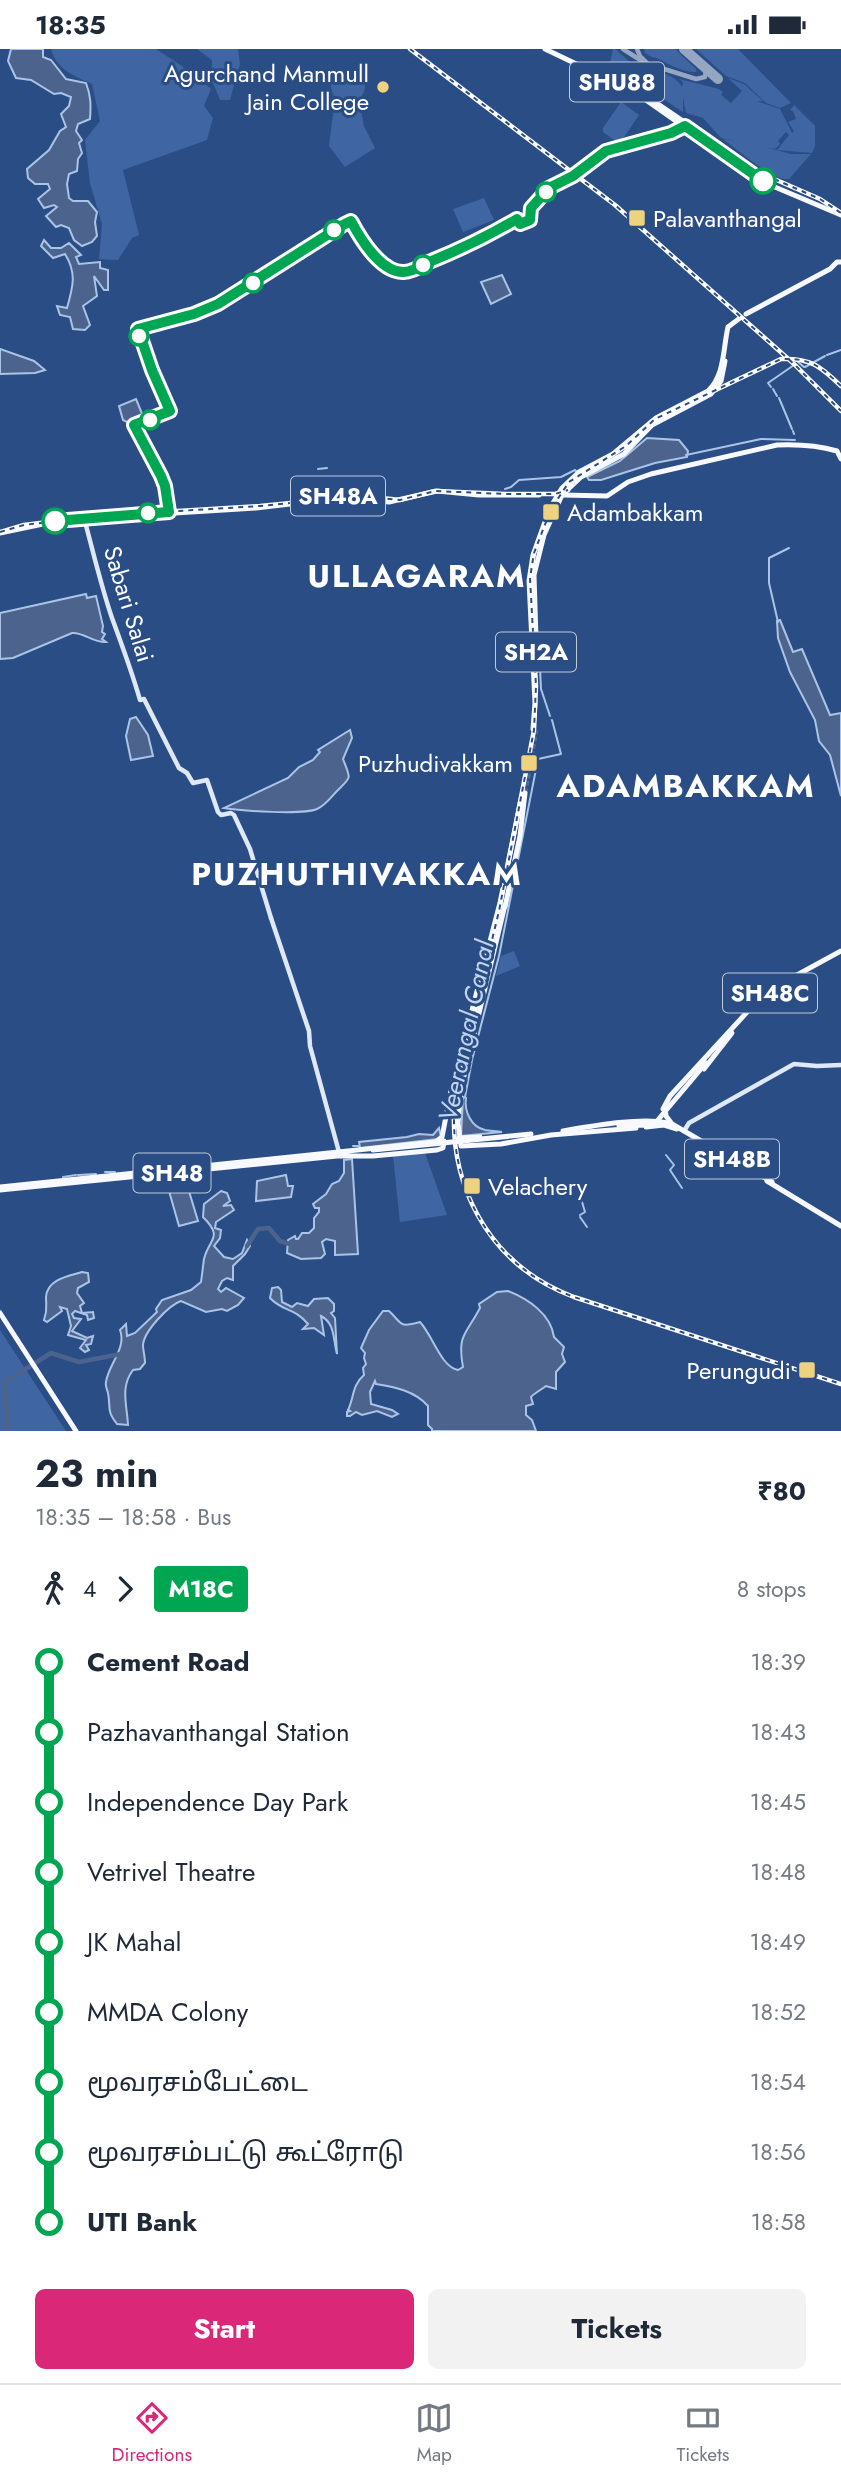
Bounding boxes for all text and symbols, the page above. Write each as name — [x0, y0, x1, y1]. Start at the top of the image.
text: 18:35 — [35, 6, 106, 44]
place label: Agurchand Manmull Jain College — [164, 56, 369, 119]
road number: SHU88 — [570, 63, 664, 101]
marker: Agurchand Manmull Jain College — [375, 79, 391, 95]
unlabelled marker — [750, 168, 776, 194]
unlabelled marker — [536, 182, 556, 202]
place label: Palavanthangal — [653, 201, 802, 236]
marker: Palavanthangal — [627, 208, 647, 228]
unlabelled marker — [324, 220, 344, 240]
unlabelled marker — [413, 255, 433, 275]
unlabelled marker — [243, 273, 263, 293]
unlabelled marker — [129, 326, 149, 346]
unlabelled marker — [140, 410, 160, 430]
road number: SH48A — [291, 477, 385, 515]
place label: Adambakkam — [567, 495, 703, 530]
marker: Adambakkam — [541, 502, 561, 522]
unlabelled marker — [138, 503, 158, 523]
unlabelled marker — [42, 508, 68, 534]
street label: Sabari Salai — [95, 542, 163, 666]
district label: ULLAGARAM — [307, 553, 527, 599]
road number: SH2A — [496, 632, 576, 671]
place label: Puzhudivakkam — [358, 746, 513, 781]
marker: Puzhudivakkam — [519, 753, 539, 773]
district label: ADAMBAKKAM — [555, 763, 816, 809]
district label: PUZHUTHIVAKKAM — [191, 851, 523, 897]
water label: Veerangal Canal — [428, 936, 504, 1125]
road number: SH48C — [723, 974, 817, 1013]
road number: SH48B — [685, 1140, 779, 1179]
road number: SH48 — [134, 1154, 210, 1193]
place label: Velachery — [488, 1169, 588, 1204]
marker: Velachery — [462, 1176, 482, 1196]
place label: Perungudi — [687, 1353, 791, 1388]
marker: Perungudi — [797, 1360, 817, 1380]
text: 23 min — [35, 1446, 158, 1501]
text: ₹80 — [758, 1472, 806, 1510]
text: 18:35 – 18:58 · Bus — [35, 1500, 231, 1534]
icon: walk — [35, 1570, 73, 1608]
icon: forward — [106, 1570, 144, 1608]
text: M18C — [168, 1571, 234, 1606]
text: 4 — [83, 1572, 96, 1606]
text: 8 stops — [737, 1572, 806, 1606]
text: Cement Road — [87, 1643, 250, 1681]
text: 18:39 — [750, 1645, 806, 1679]
text: Pazhavanthangal Station — [87, 1713, 350, 1751]
text: 18:43 — [750, 1715, 806, 1749]
text: Independence Day Park — [87, 1783, 348, 1821]
text: 18:45 — [750, 1785, 806, 1819]
text: Vetrivel Theatre — [87, 1853, 255, 1891]
text: 18:48 — [750, 1855, 806, 1889]
text: JK Mahal — [87, 1923, 181, 1961]
text: 18:49 — [750, 1925, 806, 1959]
text: MMDA Colony — [87, 1993, 248, 2031]
text: 18:52 — [750, 1995, 806, 2029]
text: மூவரசம்பேட்டை — [87, 2063, 308, 2101]
text: 18:54 — [750, 2065, 806, 2099]
text: மூவரசம்பட்டு கூட்ரோடு — [87, 2133, 404, 2171]
text: 18:56 — [750, 2135, 806, 2169]
text: UTI Bank — [87, 2203, 197, 2241]
text: 18:58 — [751, 2205, 806, 2239]
button: Start — [35, 2289, 414, 2369]
button: Tickets — [428, 2289, 806, 2369]
tab: Directions — [112, 2399, 192, 2468]
tab: Map — [415, 2399, 453, 2468]
tab: Tickets — [676, 2399, 729, 2468]

